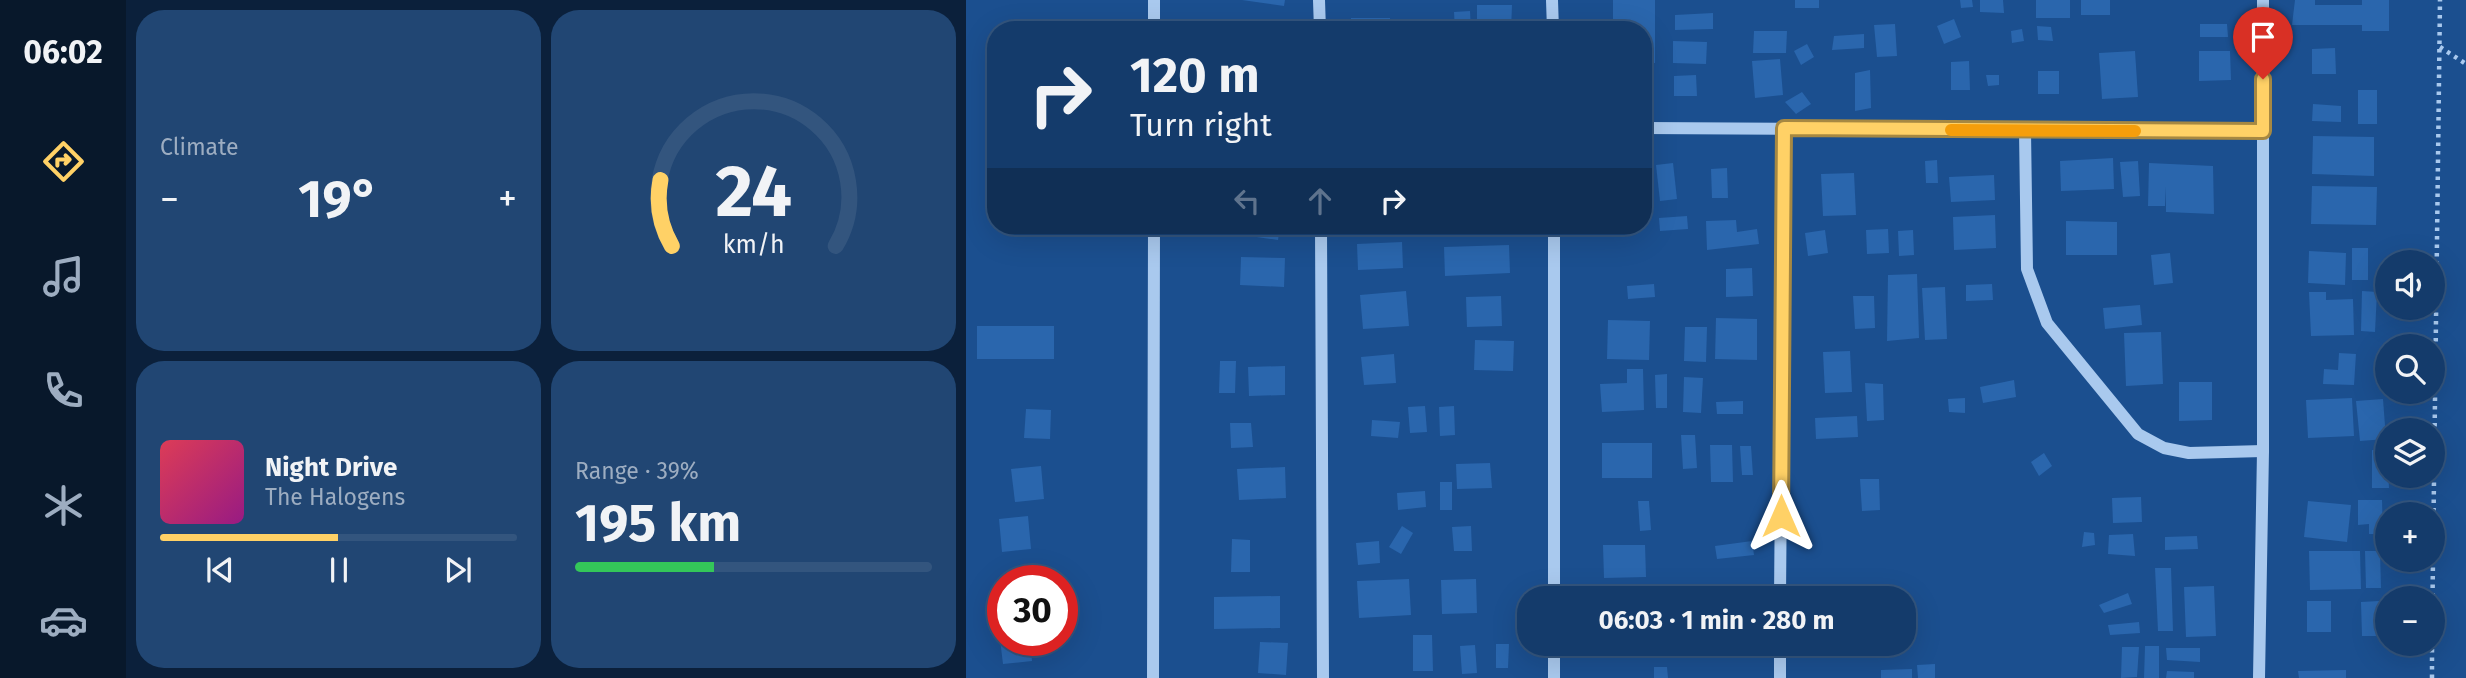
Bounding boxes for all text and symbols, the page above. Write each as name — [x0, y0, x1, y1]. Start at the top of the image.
pin — [2233, 7, 2293, 79]
icon: arrive — [2244, 18, 2282, 56]
text: 06:02 — [23, 33, 103, 71]
text: 120 m — [1130, 46, 1260, 105]
icon: right — [1015, 49, 1106, 140]
text: Turn right — [1130, 106, 1272, 144]
text: Climate — [160, 133, 239, 161]
icon: directions — [39, 137, 88, 186]
text: 24 — [715, 149, 792, 236]
text: 19° — [298, 168, 379, 231]
text: − — [160, 176, 179, 222]
text: + — [498, 176, 517, 222]
icon: left — [1228, 182, 1266, 220]
icon: ahead — [1301, 182, 1339, 220]
icon: right — [1374, 182, 1412, 220]
text: km/h — [723, 230, 784, 260]
map controls — [2375, 250, 2445, 656]
button: sound — [2375, 250, 2445, 320]
icon: music — [39, 252, 88, 301]
button: search — [2375, 334, 2445, 404]
icon: phone — [39, 366, 88, 415]
button: layers — [2375, 418, 2445, 488]
text: Night Drive — [265, 452, 397, 483]
text: Range · 39% — [575, 457, 699, 485]
position arrow — [1744, 479, 1818, 553]
icon: climate — [39, 481, 88, 530]
text: The Halogens — [265, 483, 405, 511]
text: 195 km — [575, 492, 741, 555]
button: + — [2375, 502, 2445, 572]
icon: previous — [201, 551, 239, 589]
icon: pause — [320, 551, 358, 589]
icon: next — [439, 551, 477, 589]
speed limit sign: 30 — [987, 565, 1078, 656]
button: − — [2375, 586, 2445, 656]
icon: car — [39, 596, 88, 645]
text: 06:03 · 1 min · 280 m — [1598, 605, 1835, 636]

